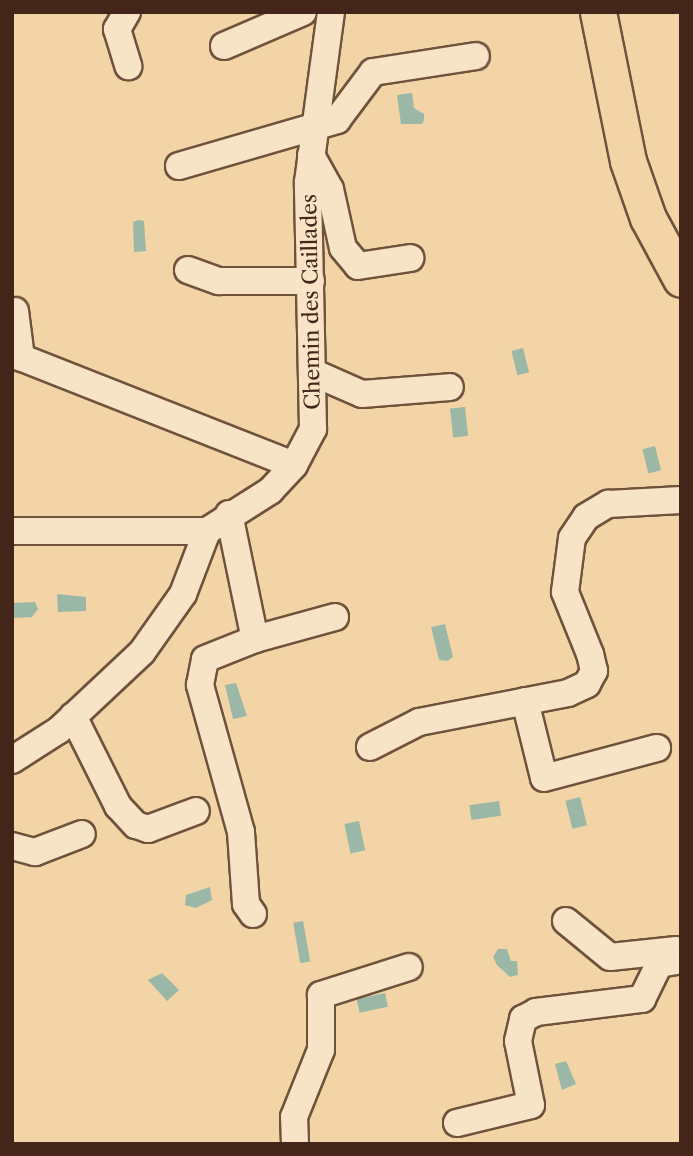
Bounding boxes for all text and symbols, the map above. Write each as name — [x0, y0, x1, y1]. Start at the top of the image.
street label: Chemin des Caillades — [297, 194, 325, 410]

